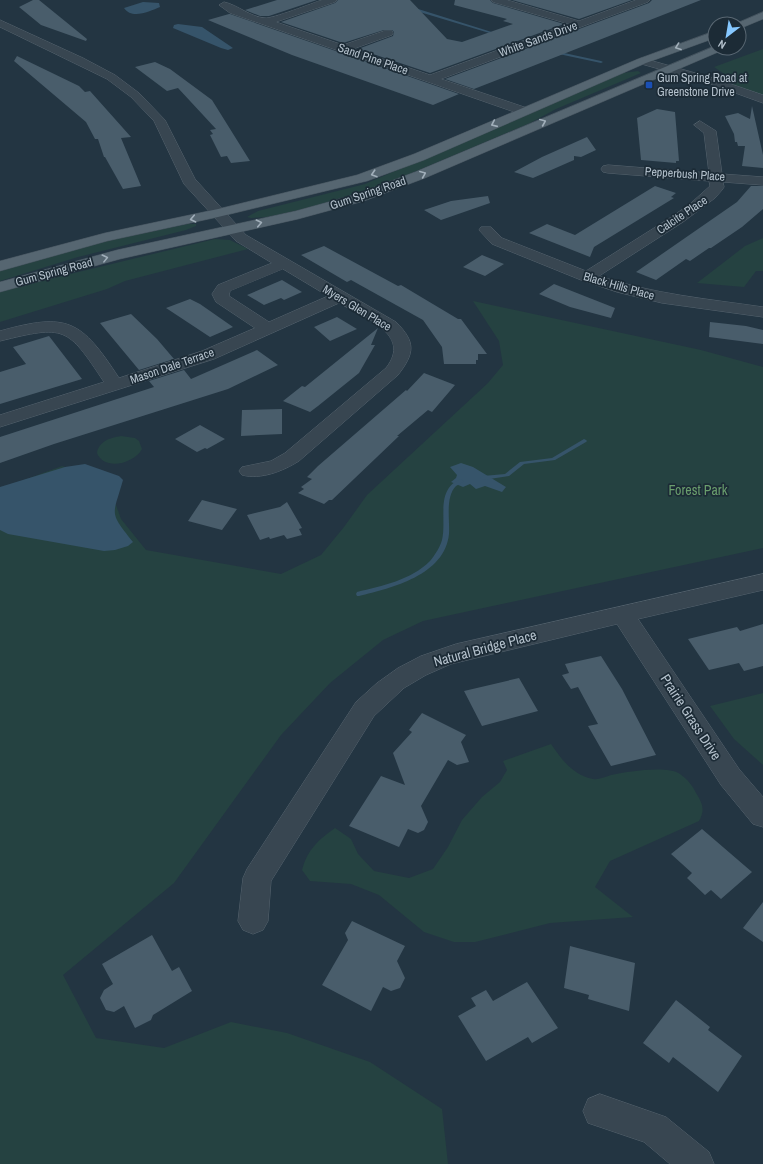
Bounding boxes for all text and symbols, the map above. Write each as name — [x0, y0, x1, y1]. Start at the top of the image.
north arrow — [707, 16, 747, 56]
street label: White Sands Drive — [496, 17, 580, 61]
text: N — [715, 37, 728, 52]
street label: Sand Pine Place — [336, 40, 410, 78]
one-way arrow — [675, 42, 682, 51]
place label: Gum Spring Road at Greenstone Drive — [657, 70, 748, 100]
marker: Gum Spring Road at Greenstone Drive — [644, 80, 654, 90]
one-way arrow — [490, 119, 498, 127]
one-way arrow — [539, 119, 546, 127]
street label: Pepperbush Place — [644, 163, 726, 185]
one-way arrow — [370, 169, 377, 178]
one-way arrow — [420, 170, 427, 178]
street label: Gum Spring Road — [328, 173, 408, 213]
street label: Calcite Place — [653, 192, 711, 238]
one-way arrow — [190, 214, 196, 222]
one-way arrow — [256, 219, 262, 227]
street label: Gum Spring Road — [14, 254, 94, 290]
one-way arrow — [101, 254, 108, 263]
street label: Black Hills Place — [582, 268, 656, 304]
street label: Myers Glen Place — [320, 281, 394, 335]
street label: Mason Dale Terrace — [128, 344, 216, 388]
park label: Forest Park — [669, 481, 728, 499]
street label: Natural Bridge Place — [432, 626, 538, 670]
street label: Prairie Grass Drive — [657, 671, 725, 763]

